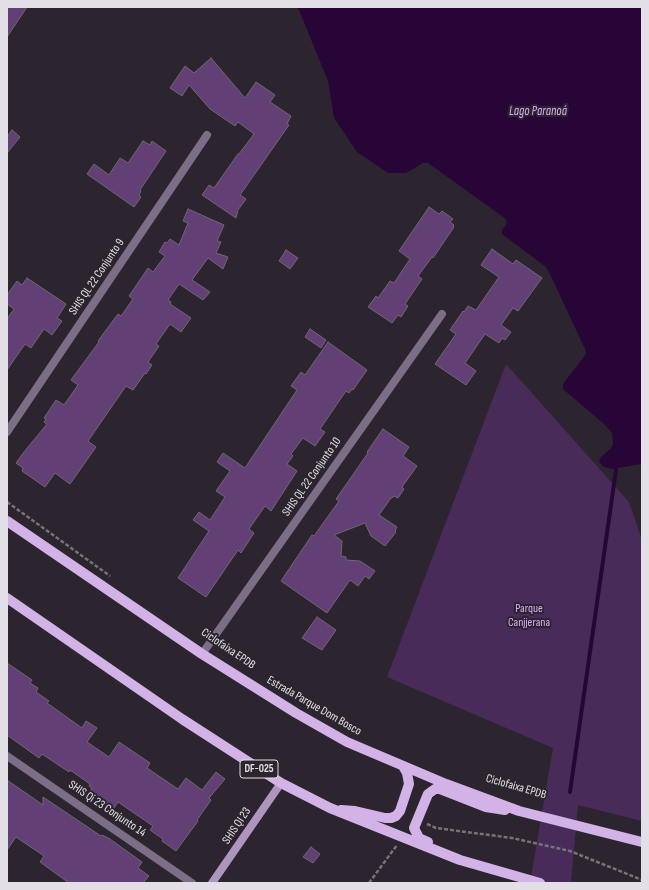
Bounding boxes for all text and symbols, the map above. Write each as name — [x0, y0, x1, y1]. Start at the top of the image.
water label: Lago Paranoá — [509, 104, 567, 120]
street label: SHIS QL 22 Conjunto 9 — [66, 236, 128, 318]
street label: SHIS QL 22 Conjunto 10 — [279, 435, 345, 519]
park label: Parque Canjjerana — [508, 602, 550, 630]
street label: Ciclofaixa EPDB — [198, 626, 258, 672]
street label: Estrada Parque Dom Bosco — [264, 673, 364, 739]
road number: DF-025 — [240, 760, 278, 778]
street label: Ciclofaixa EPDB — [484, 771, 548, 803]
street label: SHIS Qi 23 Conjunto 14 — [65, 778, 149, 840]
street label: SHIS QI 23 — [220, 805, 254, 847]

